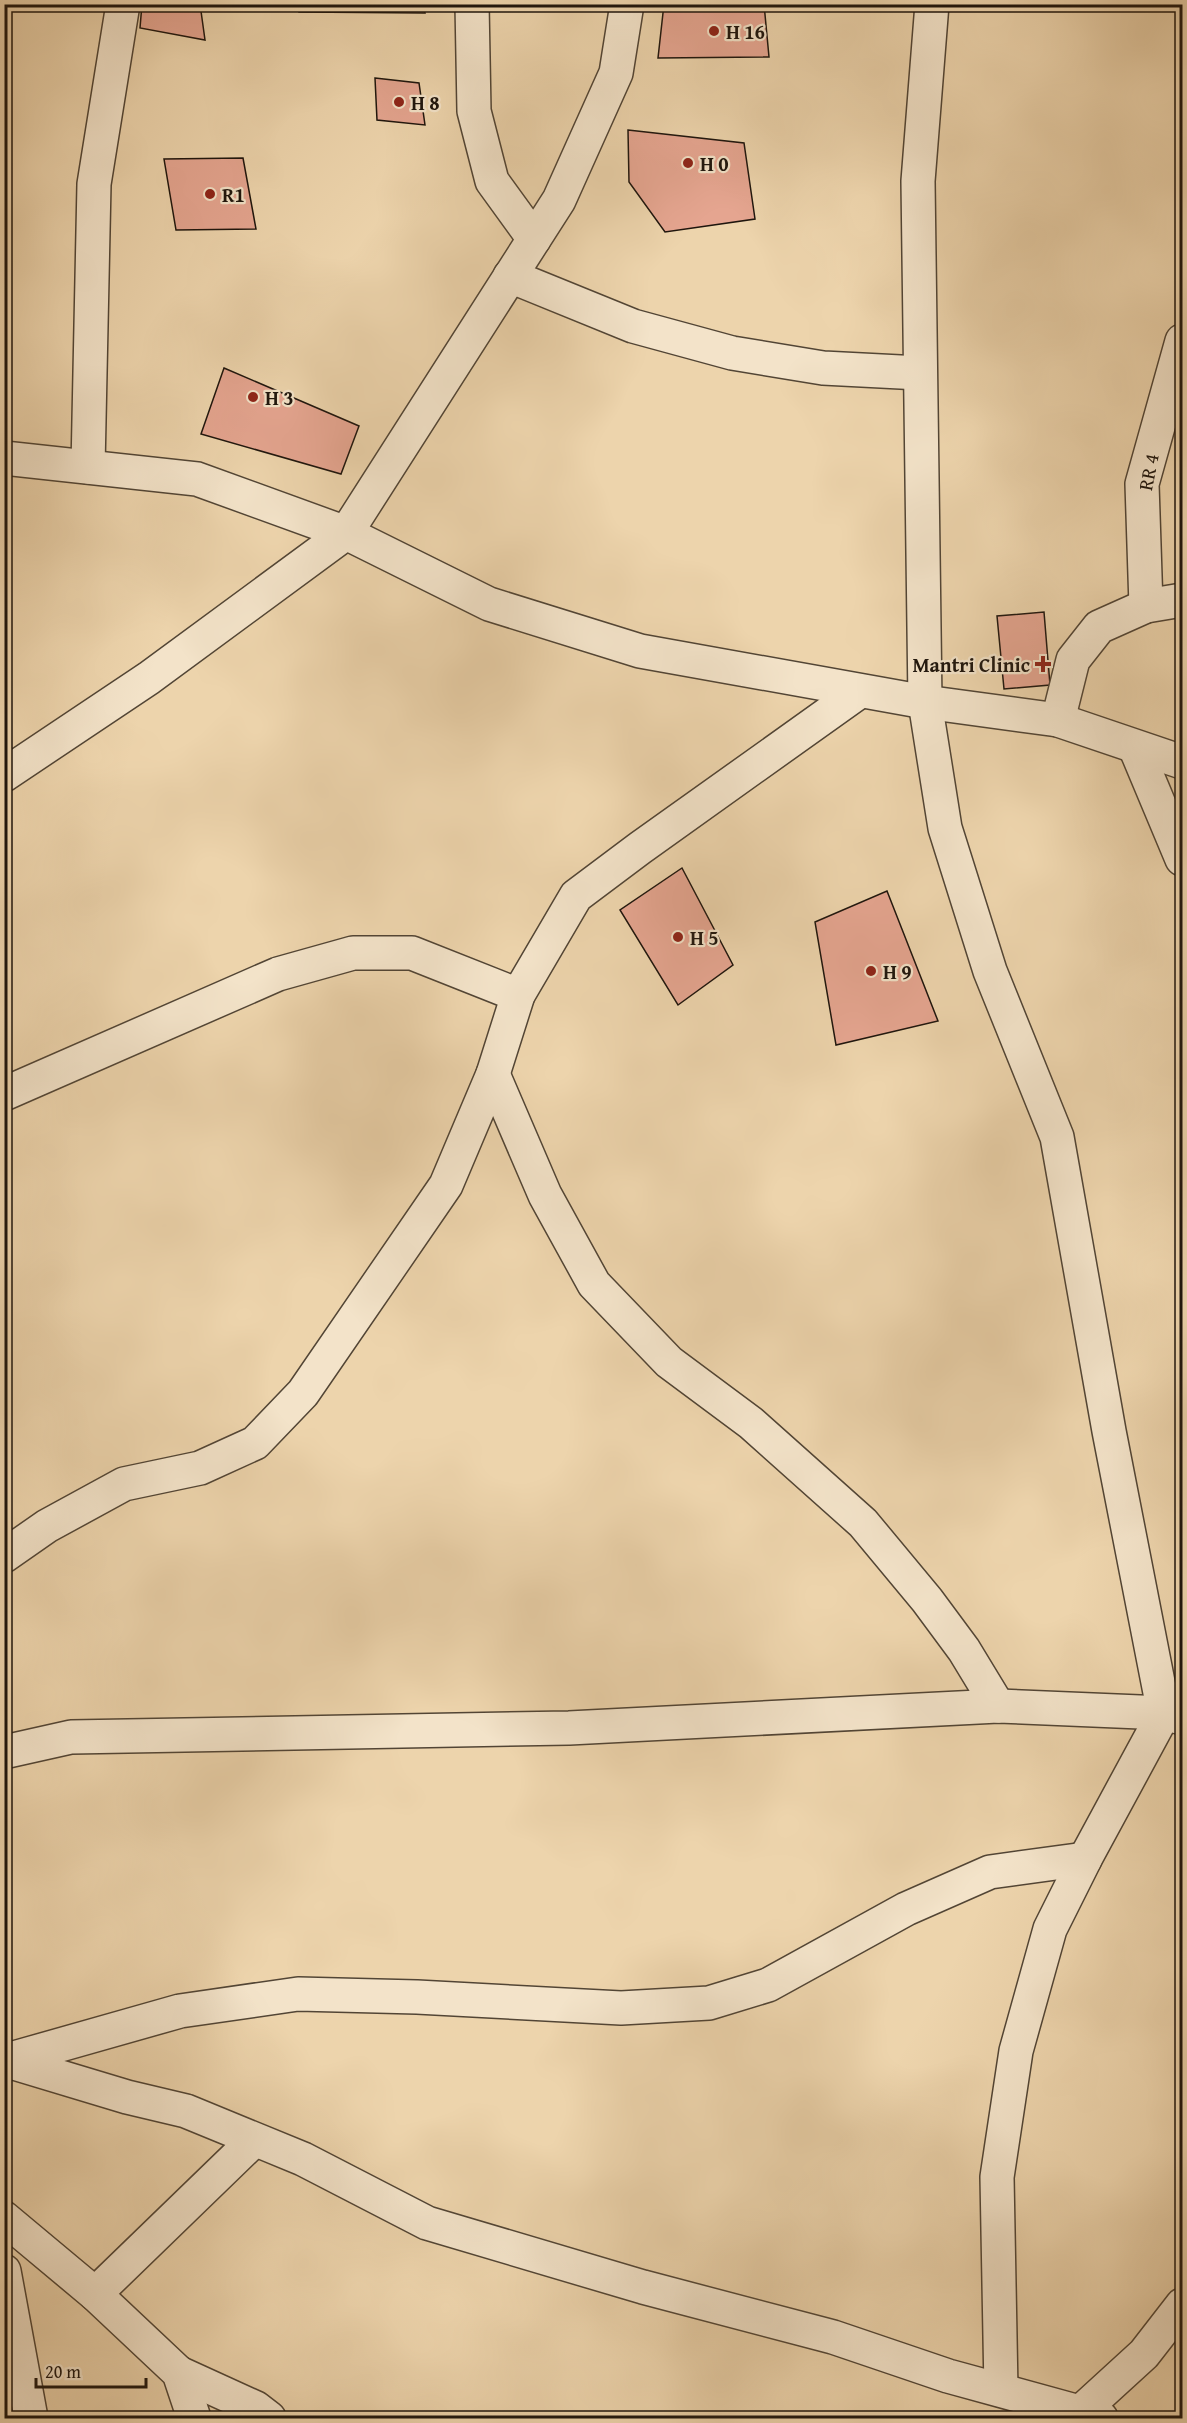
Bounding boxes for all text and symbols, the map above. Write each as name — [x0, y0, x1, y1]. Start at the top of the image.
place label: H 16 — [726, 17, 765, 46]
marker: H 16 — [707, 24, 721, 38]
place label: H 8 — [411, 88, 440, 117]
marker: H 8 — [392, 95, 406, 109]
place label: H 0 — [700, 149, 729, 178]
marker: H 0 — [681, 156, 695, 170]
place label: R1 — [222, 180, 245, 209]
marker: R1 — [203, 187, 217, 201]
place label: H 3 — [265, 383, 294, 412]
marker: H 3 — [246, 390, 260, 404]
street label: RR 4 — [1130, 451, 1166, 493]
place label: Mantri Clinic — [912, 650, 1030, 679]
marker: Mantri Clinic — [1034, 655, 1052, 673]
place label: H 5 — [690, 923, 719, 952]
marker: H 5 — [671, 930, 685, 944]
place label: H 9 — [883, 957, 912, 986]
marker: H 9 — [864, 964, 878, 978]
scale bar — [36, 2351, 146, 2389]
text: 20 m — [45, 2358, 81, 2385]

